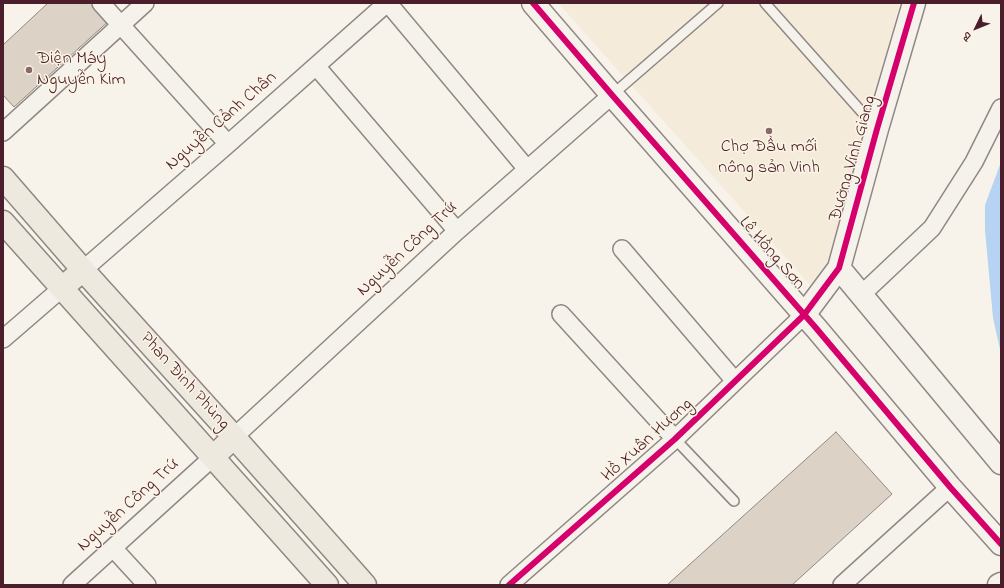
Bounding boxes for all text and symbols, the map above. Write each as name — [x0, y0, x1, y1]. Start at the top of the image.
north arrow — [956, 8, 996, 48]
text: B — [959, 28, 976, 44]
place label: Điện Máy Nguyễn Kim — [37, 49, 125, 92]
marker: Điện Máy Nguyễn Kim — [24, 65, 34, 75]
street label: Nguyễn Cảnh Chân — [162, 68, 282, 176]
street label: Đường Vĩnh Giang — [826, 94, 882, 224]
marker: Chợ Đầu mối nông sản Vinh — [764, 126, 774, 136]
place label: Chợ Đầu mối nông sản Vinh — [718, 137, 820, 180]
street label: Nguyễn Công Trứ — [353, 198, 463, 302]
street label: Lê Hồng Sơn — [733, 213, 809, 295]
street label: Phan Đình Phùng — [134, 329, 234, 435]
street label: Hồ Xuân Hương — [598, 394, 698, 488]
street label: Nguyễn Công Trứ — [74, 455, 184, 557]

